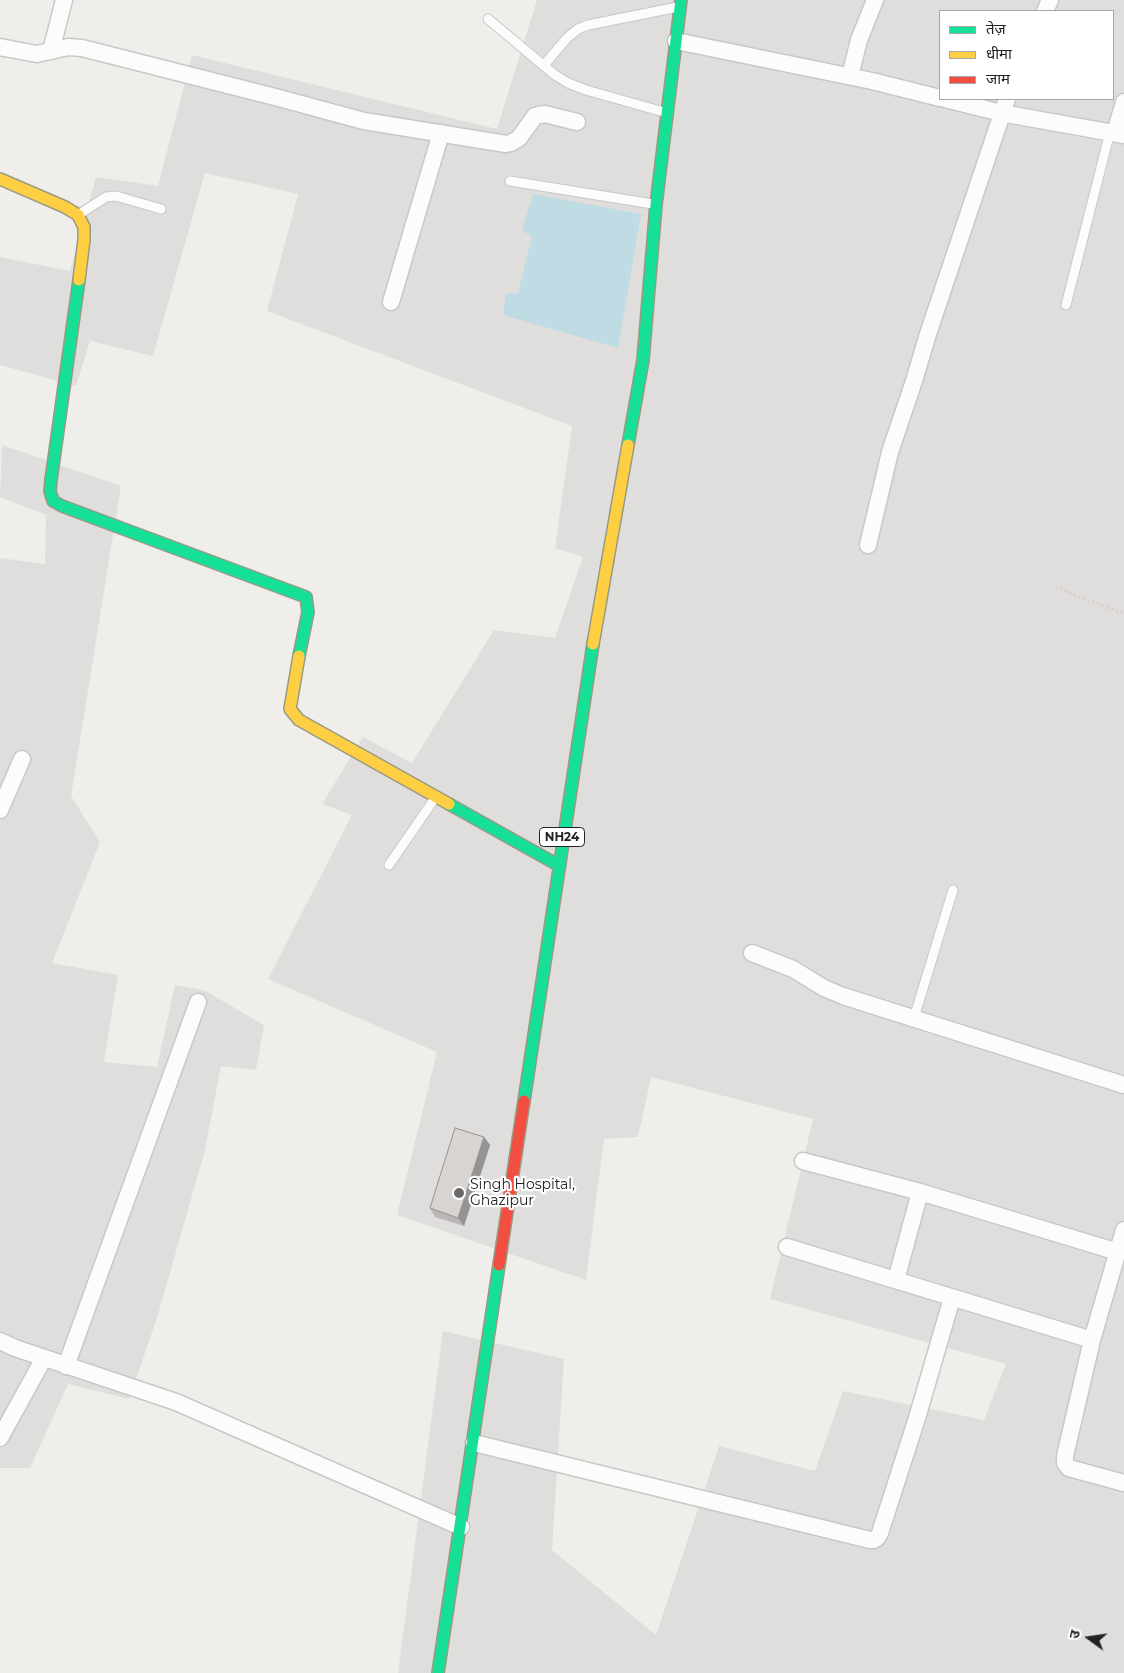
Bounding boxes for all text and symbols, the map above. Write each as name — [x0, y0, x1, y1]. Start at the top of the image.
legend — [939, 10, 1114, 100]
text: तेज़ — [986, 19, 1006, 38]
text: धीमा — [986, 44, 1012, 63]
text: जाम — [986, 69, 1010, 88]
road number: NH24 — [540, 828, 584, 846]
place label: Singh Hospital, Ghazipur — [470, 1177, 575, 1210]
marker: Singh Hospital, Ghazipur — [452, 1186, 466, 1200]
north arrow — [1064, 1613, 1114, 1663]
text: उ — [1065, 1628, 1084, 1641]

